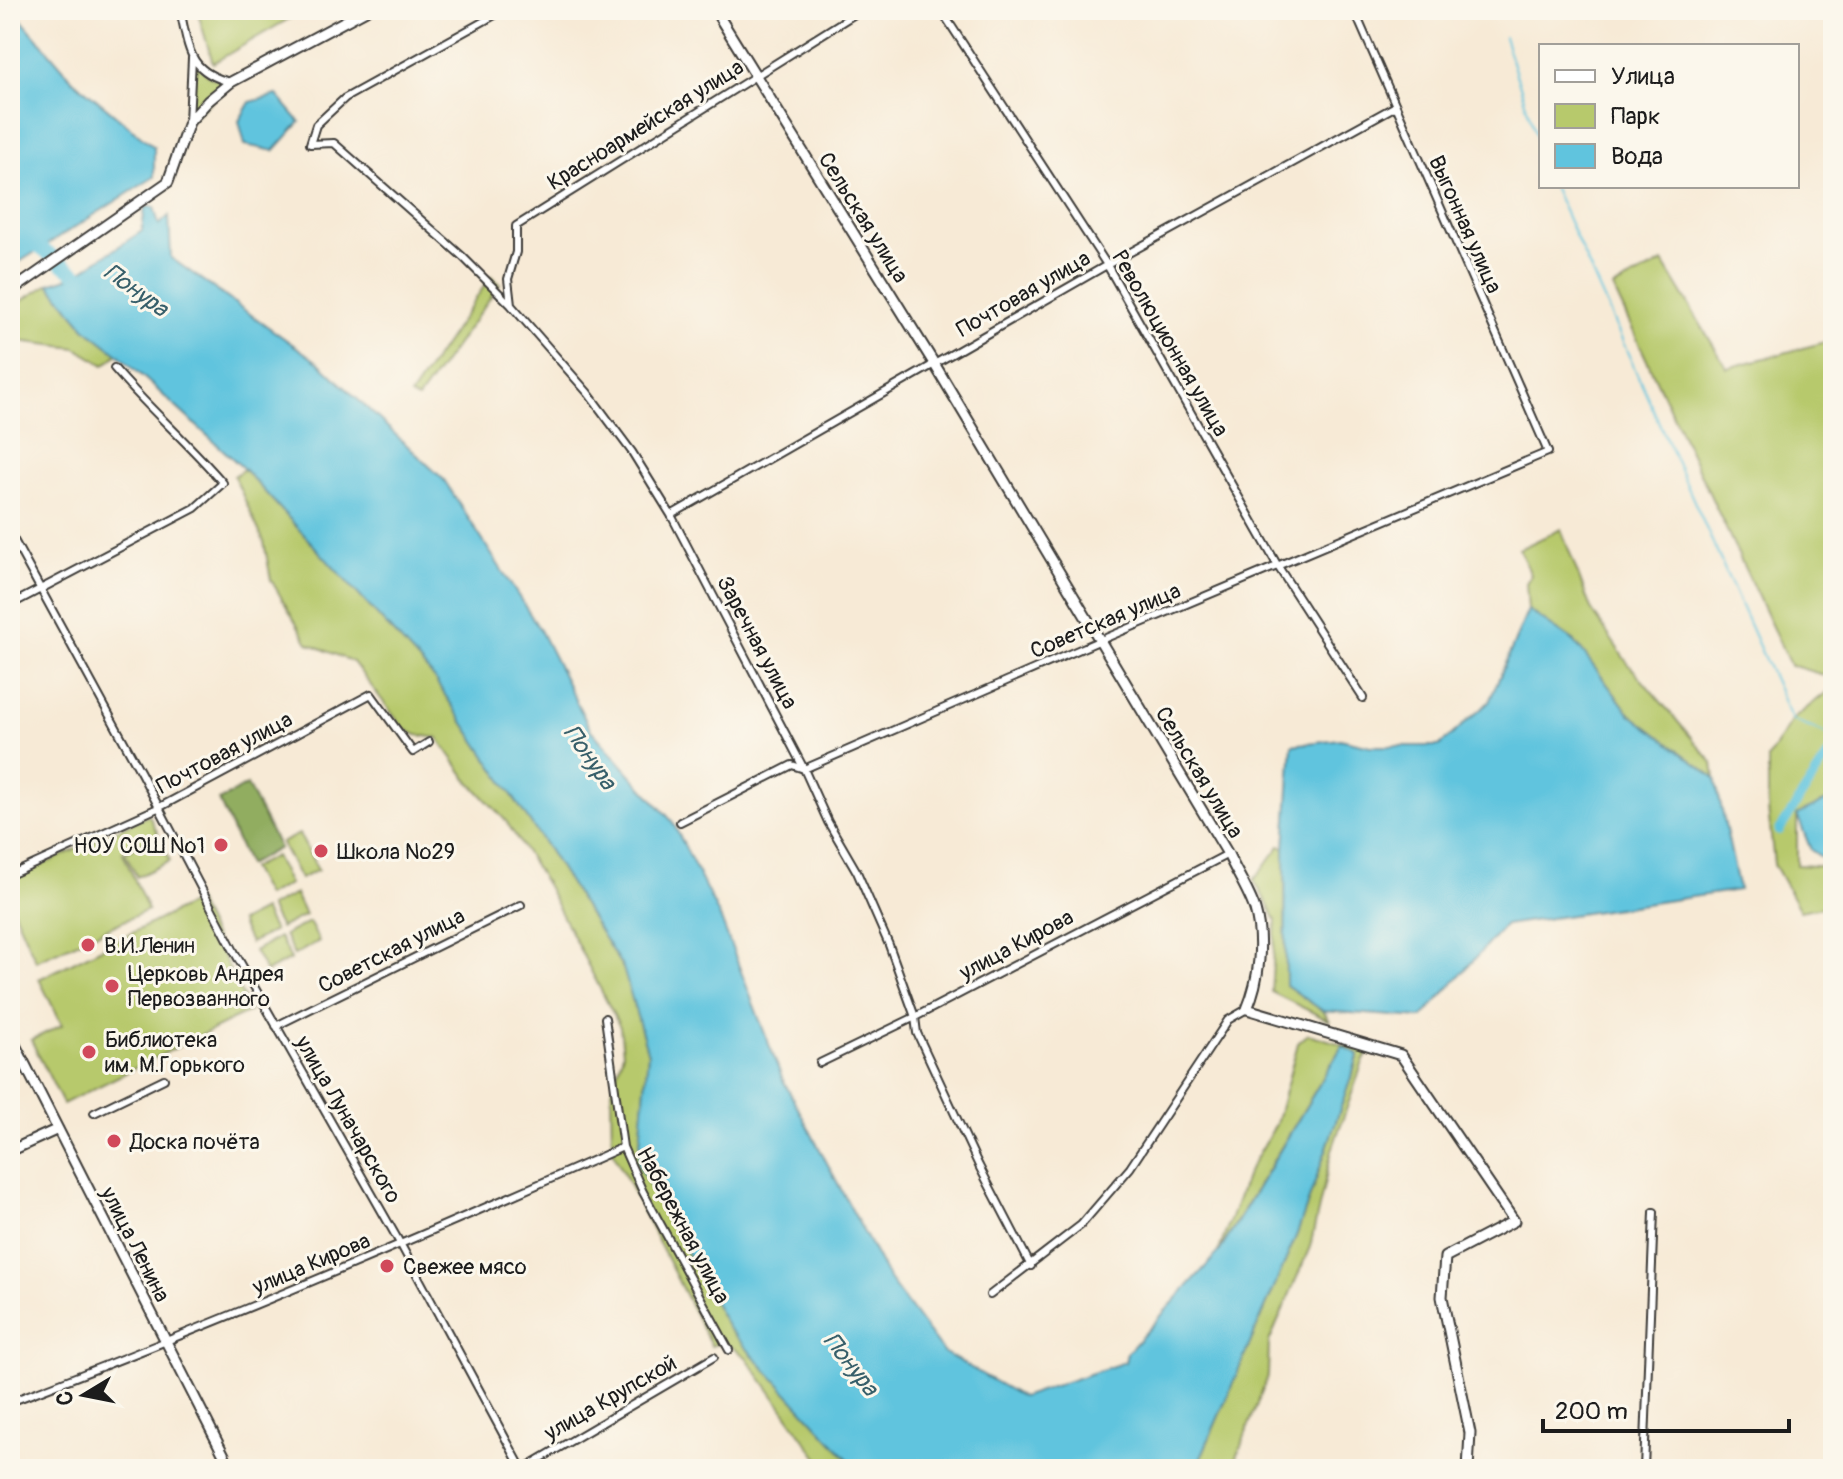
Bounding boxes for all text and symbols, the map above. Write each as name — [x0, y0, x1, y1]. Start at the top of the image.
legend — [1539, 44, 1799, 188]
street label: Красноармейская улица — [542, 53, 749, 197]
text: Улица — [1611, 62, 1675, 91]
text: Парк — [1611, 102, 1660, 131]
text: Вода — [1611, 142, 1663, 171]
street label: Сельская улица — [812, 147, 914, 288]
street label: Выгонная улица — [1422, 151, 1508, 298]
street label: Почтовая улица — [952, 244, 1095, 343]
street label: Революционная улица — [1105, 245, 1235, 442]
water label: Понура — [98, 258, 175, 324]
street label: Заречная улица — [710, 571, 804, 714]
street label: Советская улица — [1026, 577, 1185, 665]
street label: Сельская улица — [1149, 702, 1249, 843]
street label: Почтовая улица — [152, 705, 297, 800]
water label: Понура — [557, 719, 623, 797]
place label: НОУ СОШ №1 — [74, 832, 205, 860]
marker: НОУ СОШ №1 — [212, 836, 230, 854]
place label: Школа №29 — [337, 838, 455, 866]
marker: Школа №29 — [312, 842, 330, 860]
street label: Советская улица — [313, 902, 469, 1000]
street label: улица Кирова — [954, 903, 1078, 987]
place label: В.И.Ленин — [104, 932, 195, 960]
marker: В.И.Ленин — [79, 936, 97, 954]
place label: Церковь Андрея Первозванного — [128, 960, 284, 1013]
marker: Церковь Андрея Первозванного — [103, 977, 121, 995]
place label: Библиотека им. М.Горького — [105, 1026, 245, 1079]
street label: улица Луначарского — [288, 1030, 408, 1208]
marker: Библиотека им. М.Горького — [80, 1043, 98, 1061]
place label: Доска почёта — [129, 1128, 260, 1156]
marker: Доска почёта — [105, 1132, 123, 1150]
street label: Набережная улица — [630, 1142, 736, 1309]
street label: улица Ленина — [94, 1181, 176, 1307]
street label: улица Кирова — [247, 1227, 375, 1302]
place label: Свежее мясо — [403, 1253, 527, 1281]
marker: Свежее мясо — [378, 1257, 396, 1275]
water label: Понура — [817, 1327, 885, 1403]
street label: улица Крупской — [539, 1349, 682, 1448]
north arrow — [44, 1355, 124, 1435]
scale bar — [1543, 1383, 1789, 1433]
text: С — [50, 1389, 80, 1407]
text: 200 m — [1555, 1397, 1628, 1426]

